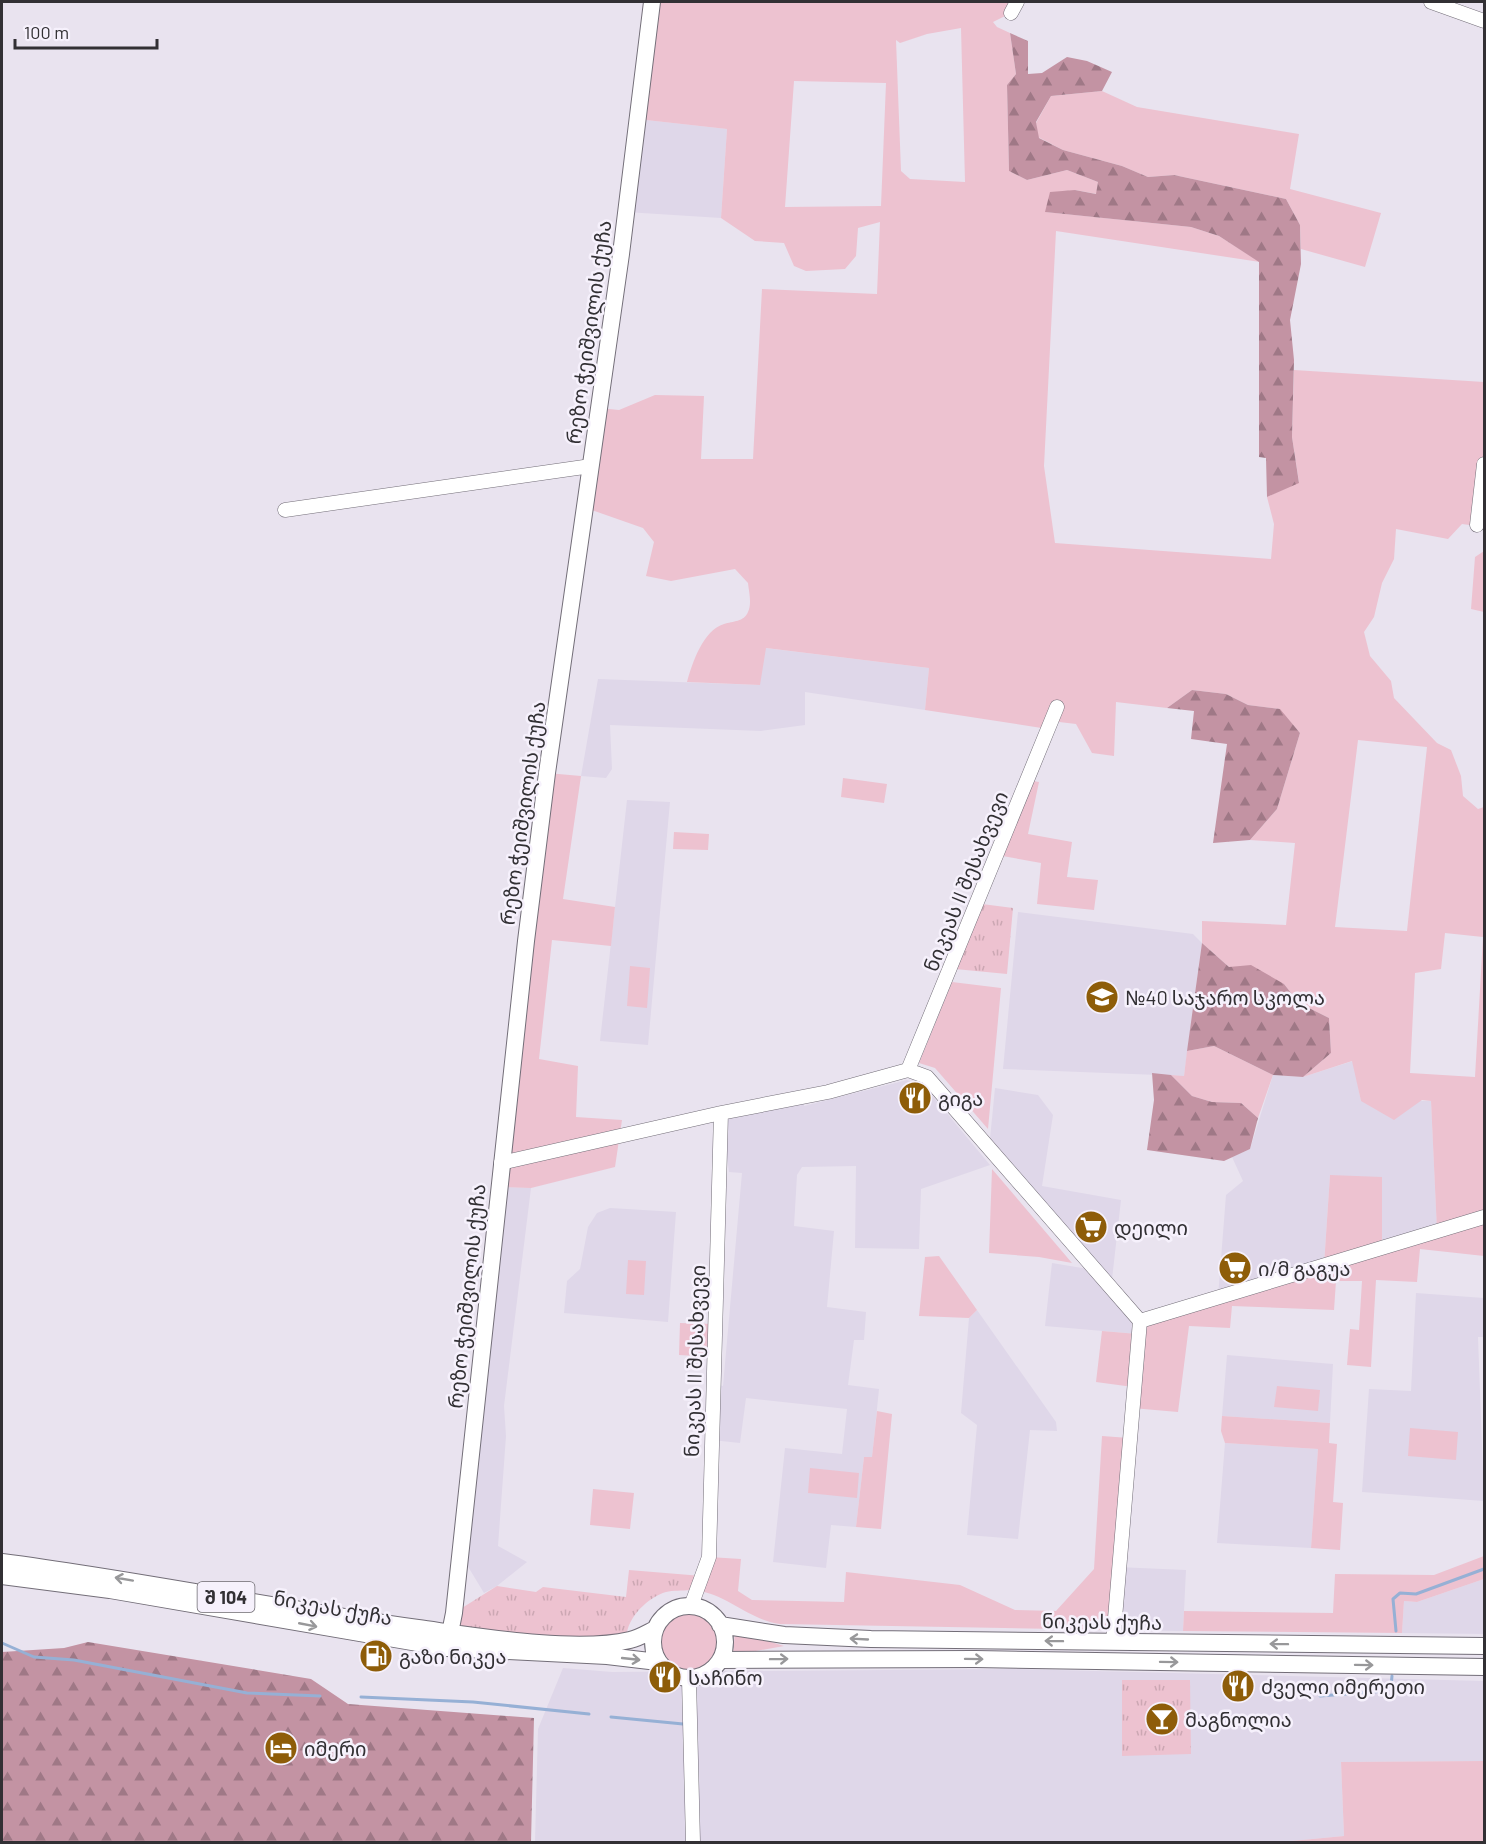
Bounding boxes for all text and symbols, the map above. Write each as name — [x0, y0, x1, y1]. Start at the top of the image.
scale bar — [15, 12, 158, 50]
text: 100 m — [24, 21, 69, 43]
street label: რეზო ჭეიშვილის ქუჩა — [560, 219, 618, 446]
street label: რეზო ჭეიშვილის ქუჩა — [494, 700, 552, 927]
street label: ნიკეას II შესახვევი — [918, 787, 1013, 975]
school or university icon: №40 საჯარო სკოლა — [1084, 979, 1120, 1015]
place label: №40 საჯარო სკოლა — [1125, 985, 1325, 1011]
restaurant icon: გიგა — [897, 1080, 933, 1116]
place label: გიგა — [938, 1086, 983, 1111]
street label: რეზო ჭეიშვილის ქუჩა — [442, 1183, 492, 1410]
supermarket icon: დეილი — [1073, 1209, 1109, 1245]
place label: დეილი — [1114, 1215, 1188, 1241]
supermarket icon: ი/მ გაგუა — [1217, 1250, 1253, 1286]
place label: ი/მ გაგუა — [1258, 1256, 1350, 1281]
street label: ნიკეას II შესახვევი — [679, 1264, 710, 1458]
one-way arrow — [115, 1574, 134, 1585]
road number: შ 104 — [198, 1582, 254, 1612]
street label: ნიკეას ქუჩა — [272, 1585, 394, 1630]
street label: ნიკეას ქუჩა — [1042, 1608, 1162, 1635]
one-way arrow — [298, 1620, 317, 1631]
one-way arrow — [850, 1633, 870, 1644]
one-way arrow — [1045, 1636, 1065, 1647]
fuel station icon: გაზი ნიკეა — [358, 1638, 394, 1674]
one-way arrow — [1270, 1638, 1290, 1650]
place label: გაზი ნიკეა — [399, 1644, 506, 1669]
one-way arrow — [768, 1653, 788, 1665]
one-way arrow — [963, 1653, 983, 1665]
one-way arrow — [621, 1654, 641, 1665]
one-way arrow — [1158, 1657, 1178, 1668]
restaurant icon: საჩინო — [647, 1659, 683, 1695]
one-way arrow — [1353, 1659, 1373, 1670]
place label: საჩინო — [688, 1665, 763, 1689]
restaurant icon: ძველი იმერეთი — [1220, 1668, 1256, 1704]
place label: ძველი იმერეთი — [1261, 1674, 1425, 1700]
bar icon: მაგნოლია — [1144, 1701, 1180, 1737]
place label: მაგნოლია — [1185, 1707, 1292, 1733]
hotel icon: იმერი — [263, 1730, 299, 1766]
place label: იმერი — [304, 1736, 366, 1761]

